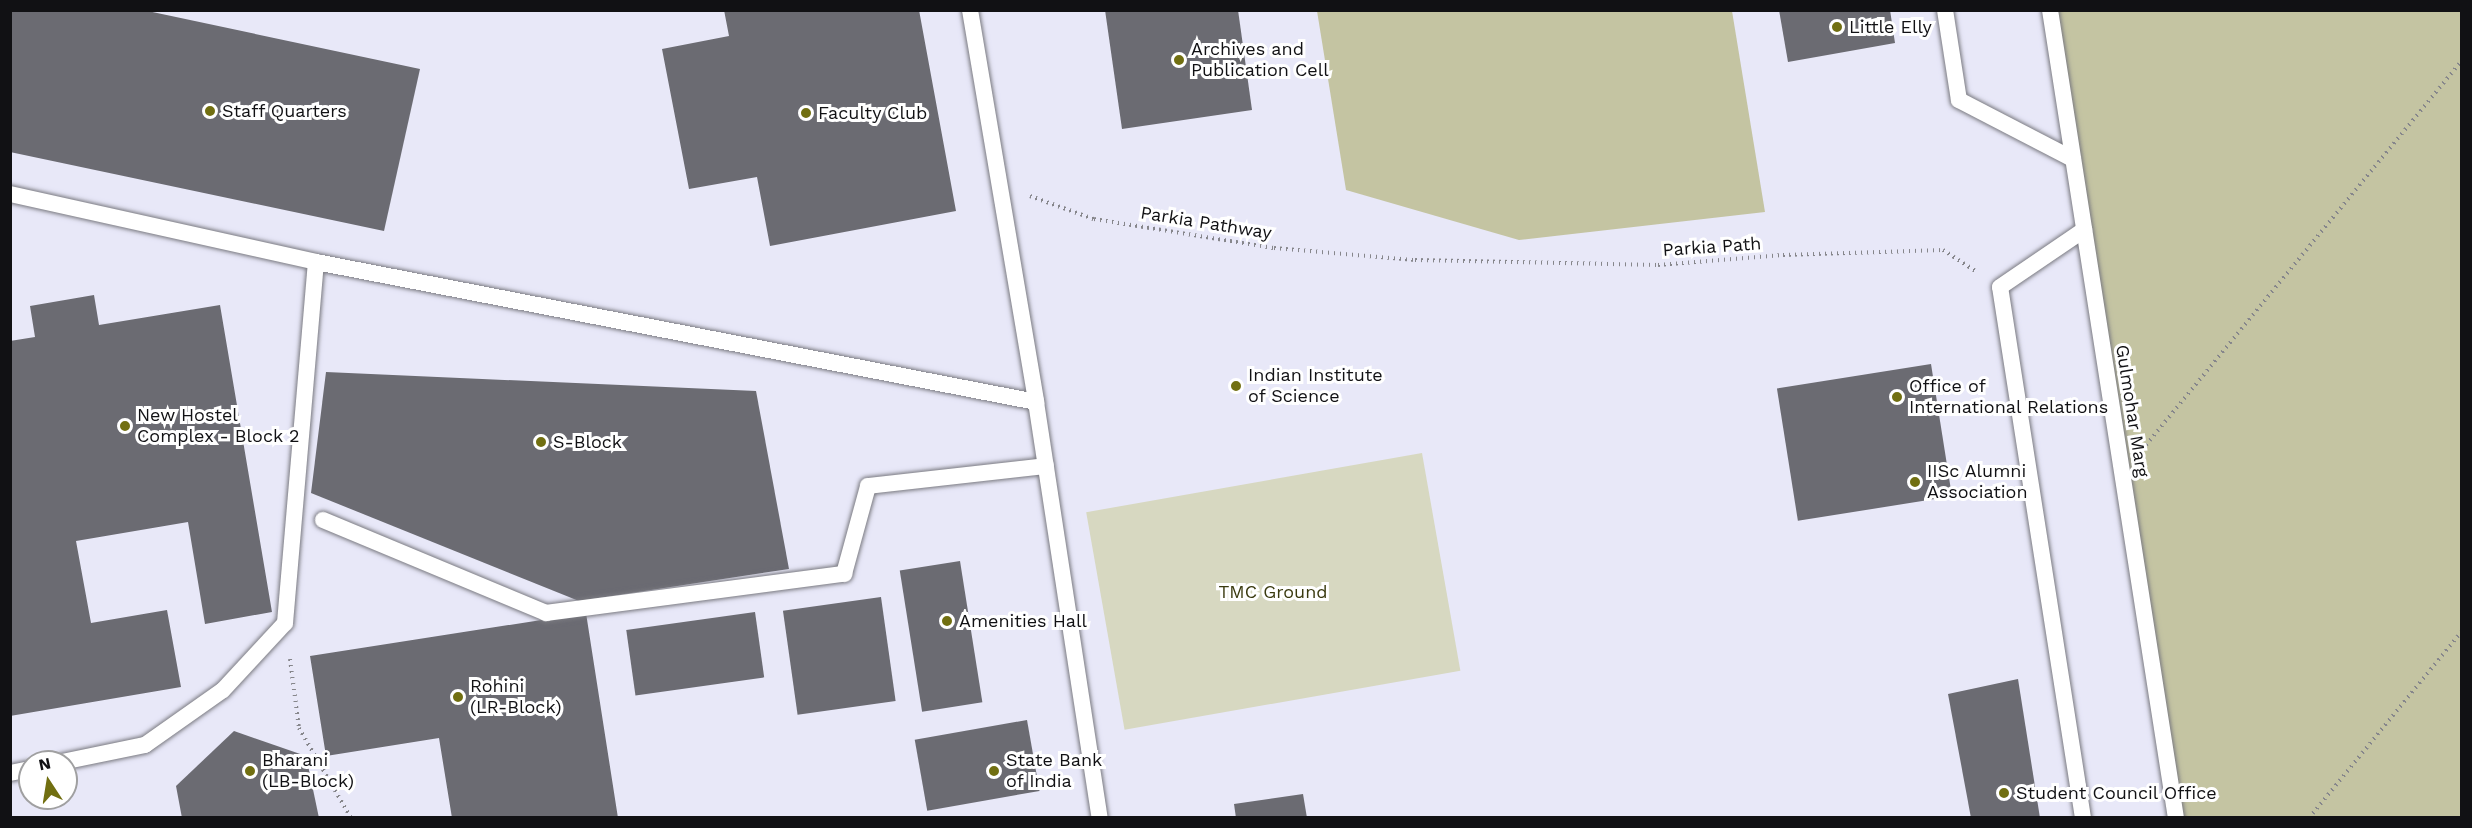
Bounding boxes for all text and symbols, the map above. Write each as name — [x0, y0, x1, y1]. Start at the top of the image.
place label: Little Elly — [1849, 16, 1932, 38]
marker: Little Elly — [1830, 20, 1844, 34]
place label: Archives and Publication Cell — [1191, 39, 1329, 82]
marker: Archives and Publication Cell — [1172, 53, 1186, 67]
place label: Staff Quarters — [222, 100, 347, 122]
place label: Faculty Club — [818, 102, 928, 124]
marker: Staff Quarters — [203, 104, 217, 118]
marker: Faculty Club — [799, 106, 813, 120]
street label: Parkia Pathway — [1139, 202, 1273, 244]
street label: Parkia Path — [1662, 233, 1762, 261]
street label: Gulmohar Marg — [2111, 343, 2153, 479]
place label: Indian Institute of Science — [1248, 365, 1383, 407]
place label: Office of International Relations — [1909, 376, 2109, 418]
marker: Indian Institute of Science — [1229, 379, 1243, 393]
marker: Office of International Relations — [1890, 390, 1904, 404]
place label: New Hostel Complex - Block 2 — [137, 405, 300, 448]
marker: New Hostel Complex - Block 2 — [118, 419, 132, 433]
place label: S-Block — [553, 431, 622, 453]
marker: S-Block — [534, 435, 548, 449]
place label: IISc Alumni Association — [1927, 461, 2028, 504]
marker: IISc Alumni Association — [1908, 475, 1922, 489]
park label: TMC Ground — [1218, 581, 1328, 603]
place label: Amenities Hall — [959, 610, 1087, 632]
marker: Amenities Hall — [940, 614, 954, 628]
place label: Rohini (LR-Block) — [470, 676, 562, 718]
marker: Rohini (LR-Block) — [451, 690, 465, 704]
north arrow — [18, 750, 78, 810]
place label: Bharani (LB-Block) — [262, 750, 354, 792]
place label: State Bank of India — [1006, 750, 1102, 792]
text: N — [37, 753, 52, 774]
marker: Bharani (LB-Block) — [243, 764, 257, 778]
marker: State Bank of India — [987, 764, 1001, 778]
place label: Student Council Office — [2016, 782, 2217, 804]
marker: Student Council Office — [1997, 786, 2011, 800]

